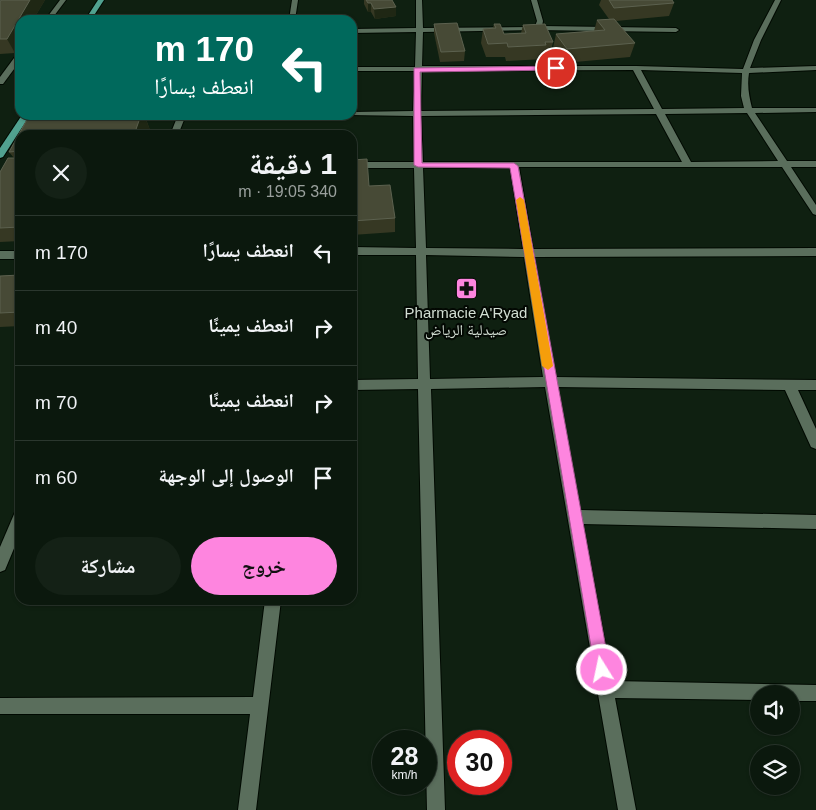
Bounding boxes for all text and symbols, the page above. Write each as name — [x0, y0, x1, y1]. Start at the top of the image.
text: 170 m — [155, 29, 254, 68]
icon: left — [272, 35, 337, 100]
pin — [535, 47, 577, 89]
icon: arrive — [542, 54, 570, 82]
text: انعطف يسارًا — [154, 74, 254, 99]
button: close — [35, 147, 87, 199]
text: 1 دقيقة — [249, 147, 337, 180]
text: 340 m · 19:05 — [238, 183, 337, 200]
icon: left — [309, 239, 337, 267]
text: انعطف يسارًا — [203, 240, 294, 261]
text: 170 m — [35, 242, 88, 263]
pharmacy icon: Pharmacie A'Ryad صيدلية الرياض — [454, 277, 478, 301]
place label: Pharmacie A'Ryad صيدلية الرياض — [405, 304, 527, 340]
icon: right — [309, 314, 337, 342]
text: انعطف يمينًا — [208, 315, 294, 336]
text: 40 m — [35, 317, 77, 338]
icon: right — [309, 389, 337, 417]
text: انعطف يمينًا — [208, 390, 294, 411]
text: 70 m — [35, 392, 77, 413]
icon: arrive — [309, 464, 337, 492]
text: الوصول إلى الوجهة — [158, 465, 294, 486]
text: 60 m — [35, 467, 77, 488]
button: مشاركة — [35, 537, 181, 595]
button: خروج — [191, 537, 337, 595]
position arrow — [575, 643, 627, 695]
map controls — [750, 685, 800, 795]
button: sound — [750, 685, 800, 735]
speed limit sign: 30 — [447, 730, 512, 795]
text: 28 — [391, 742, 418, 770]
button: layers — [750, 745, 800, 795]
text: km/h — [391, 768, 418, 782]

